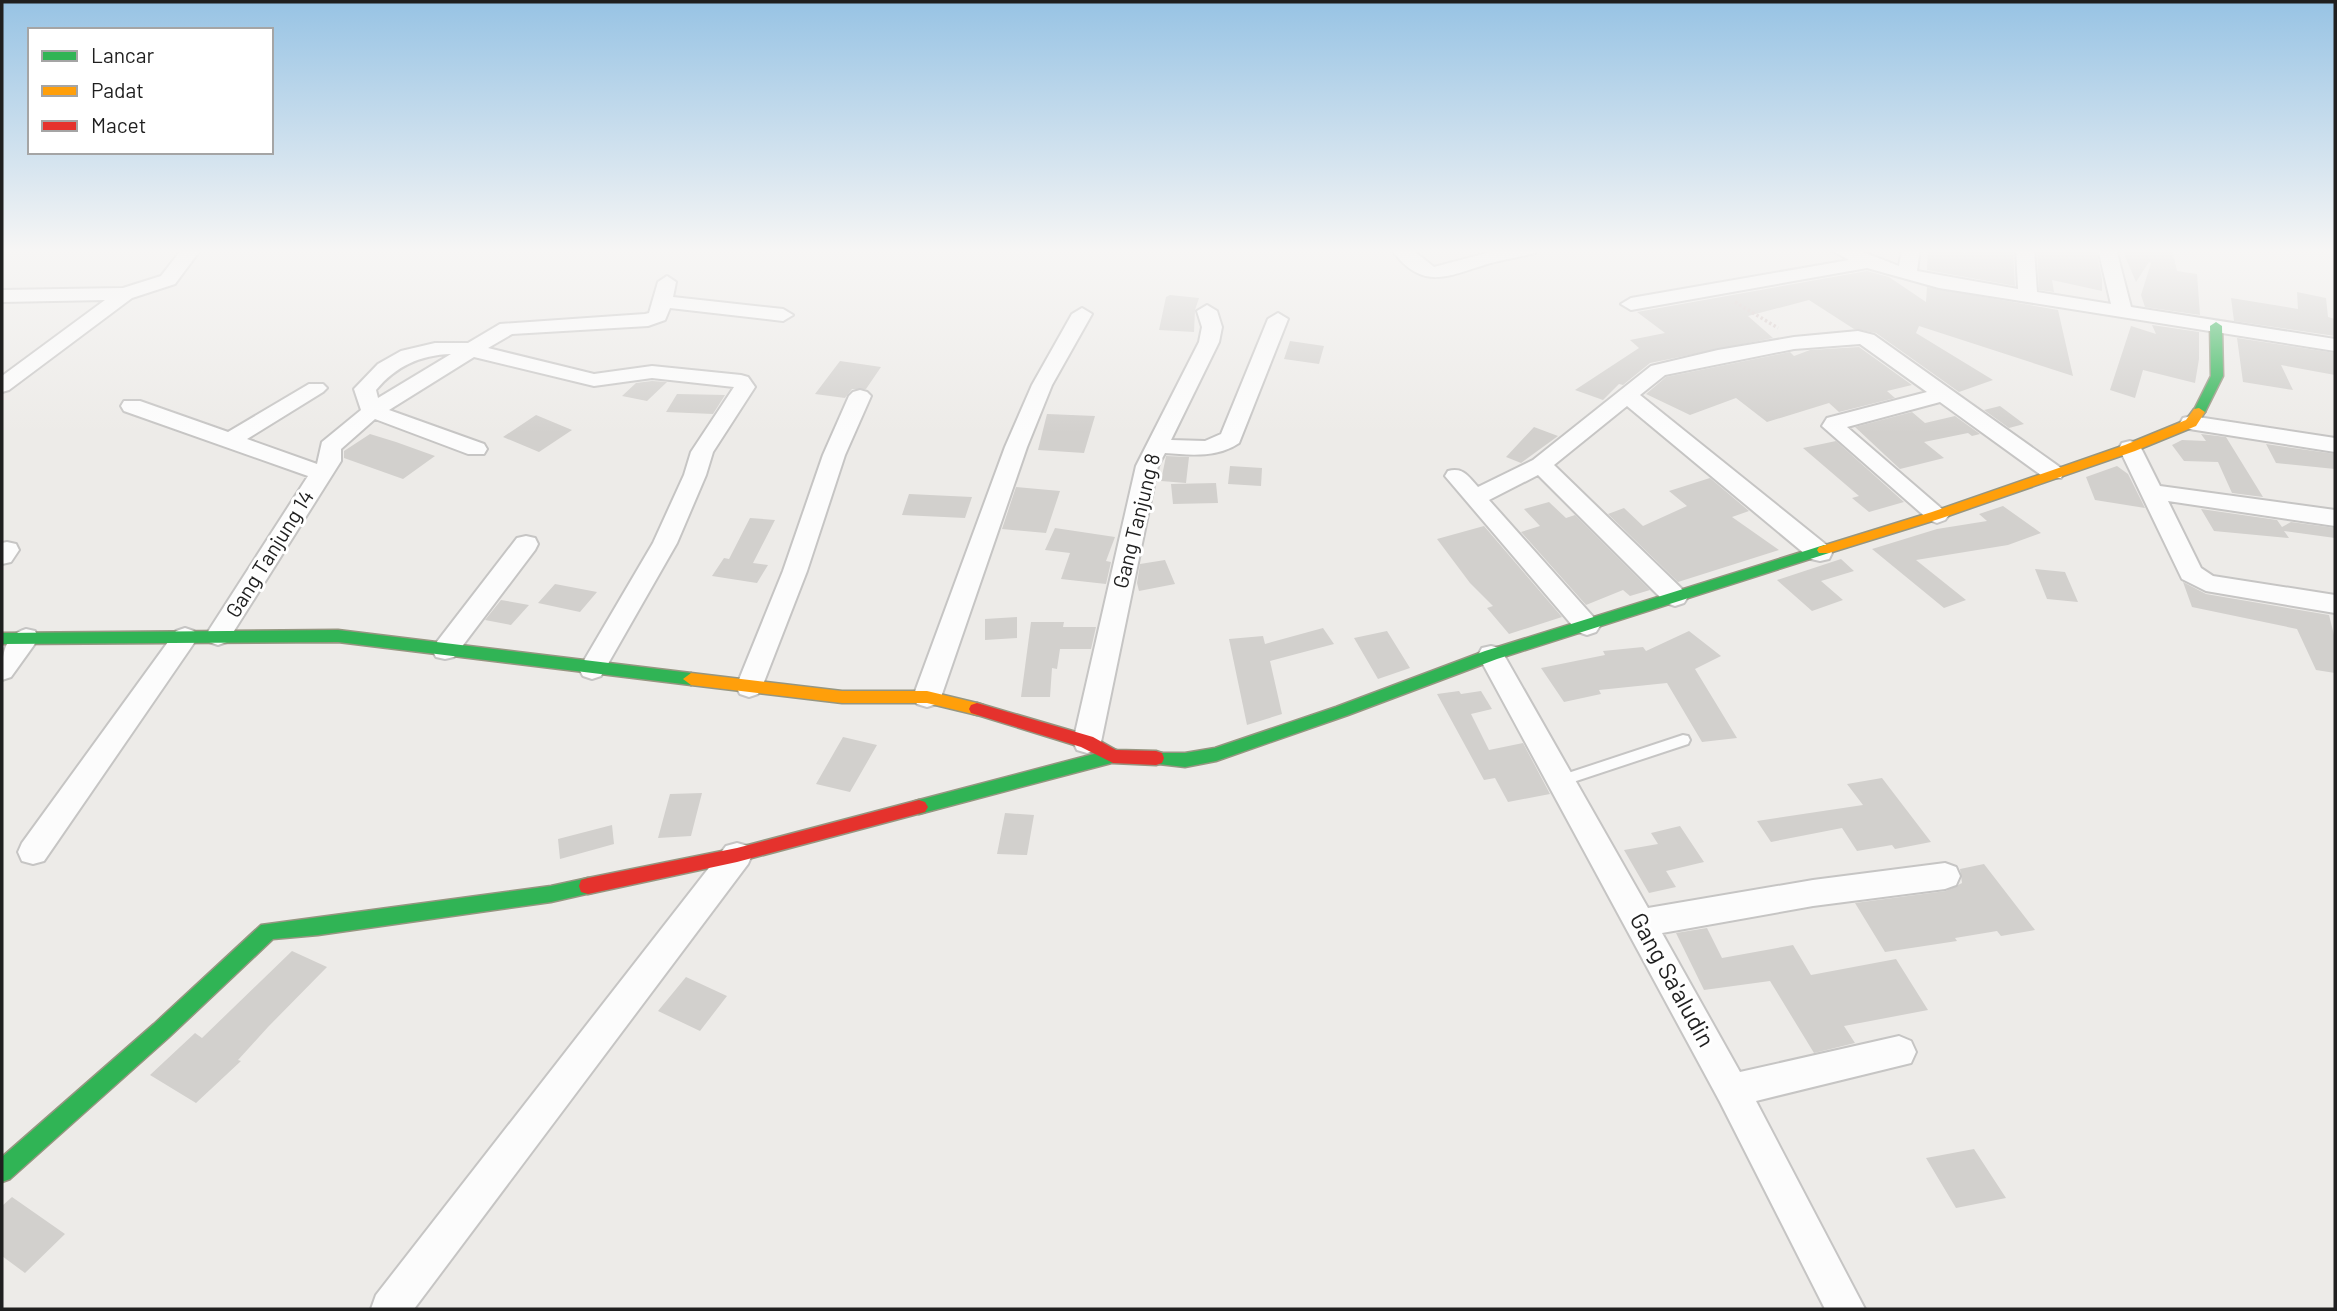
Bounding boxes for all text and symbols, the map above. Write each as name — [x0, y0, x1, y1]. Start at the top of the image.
legend — [28, 28, 273, 154]
text: Lancar — [91, 42, 154, 67]
text: Padat — [91, 77, 144, 102]
text: Macet — [91, 112, 146, 137]
street label: Gang Tanjung 8 — [1107, 451, 1164, 591]
street label: Gang Tanjung 14 — [219, 485, 318, 622]
street label: Gang Sa'aludin — [1625, 907, 1722, 1051]

